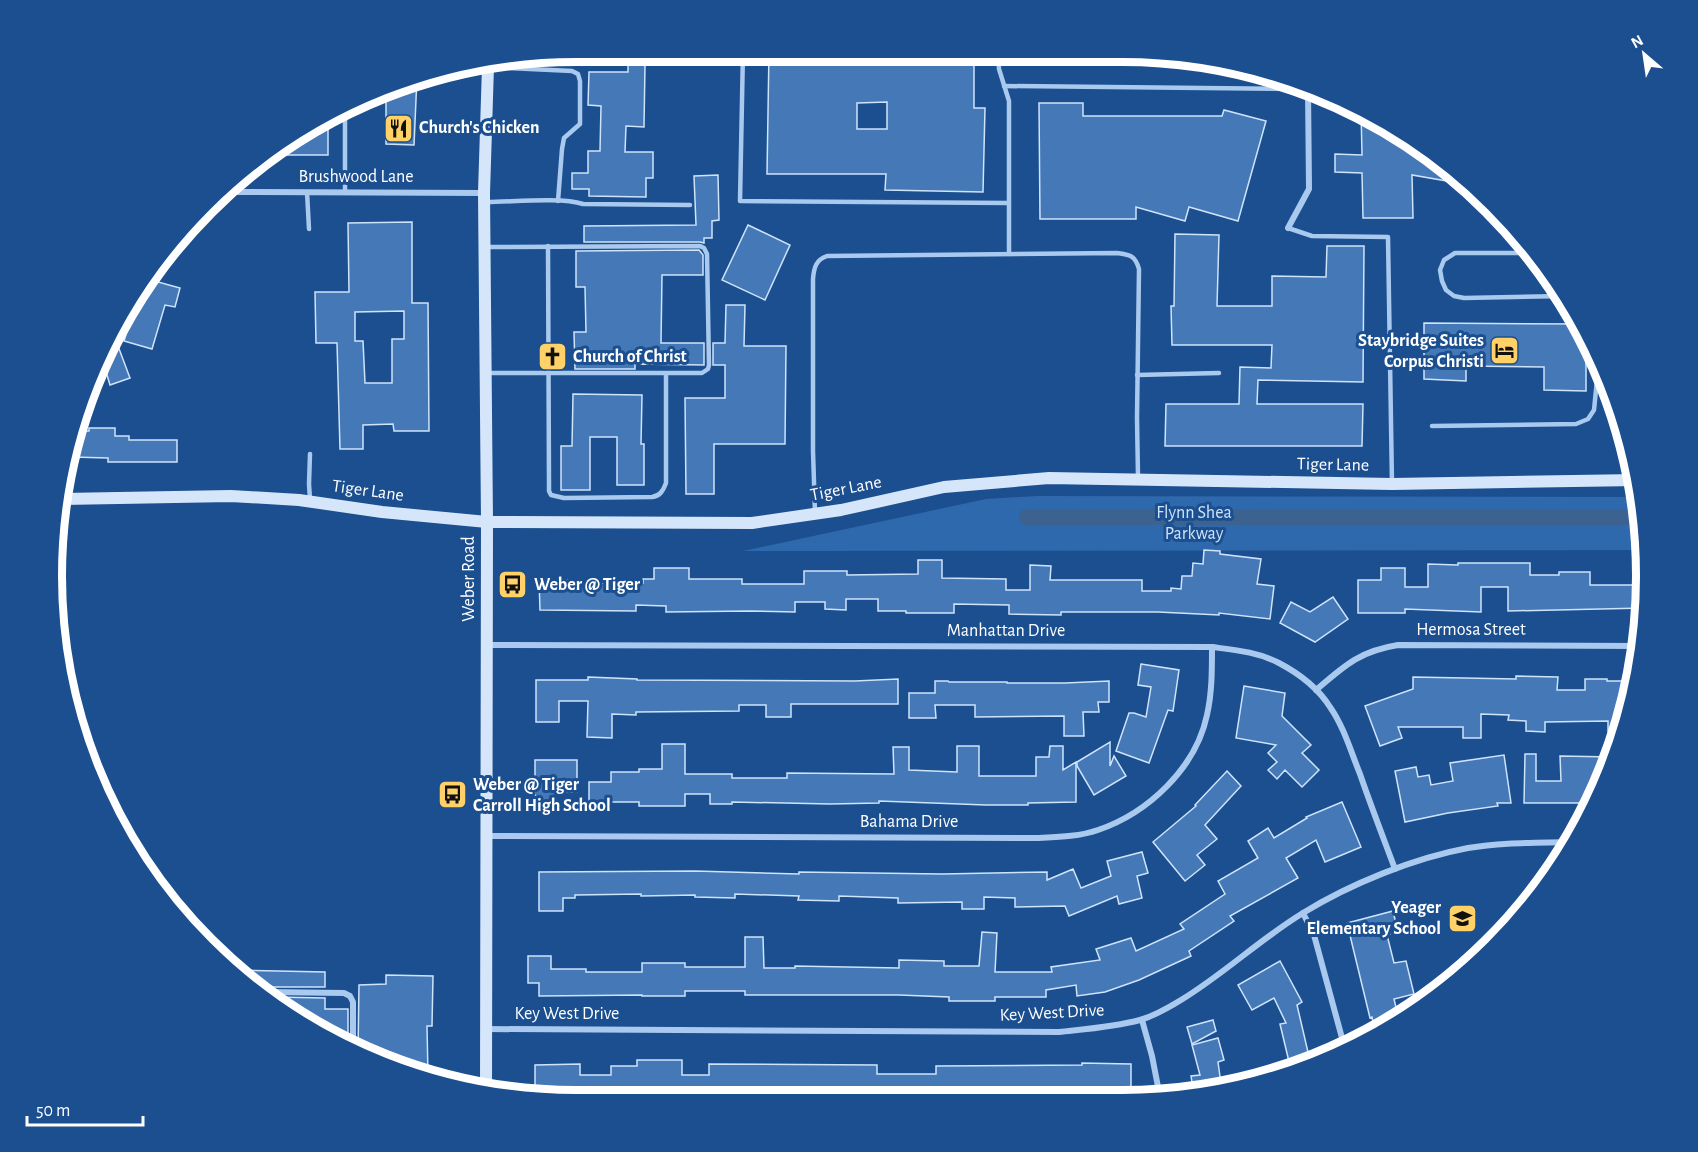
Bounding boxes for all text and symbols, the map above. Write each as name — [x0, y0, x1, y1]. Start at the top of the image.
north arrow — [1614, 24, 1674, 84]
text: N — [1628, 32, 1646, 51]
restaurant icon: Church's Chicken — [382, 112, 414, 144]
place label: Church's Chicken — [419, 119, 539, 137]
street label: Brushwood Lane — [298, 168, 414, 186]
place label: Staybridge Suites Corpus Christi — [1358, 332, 1484, 371]
hotel icon: Staybridge Suites Corpus Christi — [1489, 335, 1521, 367]
church icon: Church of Christ — [536, 341, 568, 373]
place label: Church of Christ — [573, 348, 687, 366]
street label: Tiger Lane — [1297, 455, 1369, 475]
street label: Tiger Lane — [809, 473, 883, 505]
street label: Tiger Lane — [331, 477, 405, 505]
park label: Flynn Shea Parkway — [1156, 504, 1232, 543]
street label: Weber Road — [460, 536, 478, 622]
bus stop icon: Weber @ Tiger — [497, 569, 529, 601]
place label: Weber @ Tiger — [534, 576, 641, 594]
street label: Hermosa Street — [1416, 621, 1526, 639]
street label: Manhattan Drive — [947, 622, 1065, 640]
place label: Weber @ Tiger Carroll High School — [473, 776, 611, 815]
bus stop icon: Weber @ Tiger Carroll High School — [436, 779, 468, 811]
street label: Bahama Drive — [860, 813, 958, 831]
place label: Yeager Elementary School — [1306, 899, 1442, 938]
school or university icon: Yeager Elementary School — [1446, 902, 1478, 934]
street label: Key West Drive — [999, 1001, 1105, 1025]
street label: Key West Drive — [515, 1005, 619, 1023]
scale bar — [27, 1089, 142, 1127]
text: 50 m — [36, 1102, 70, 1120]

